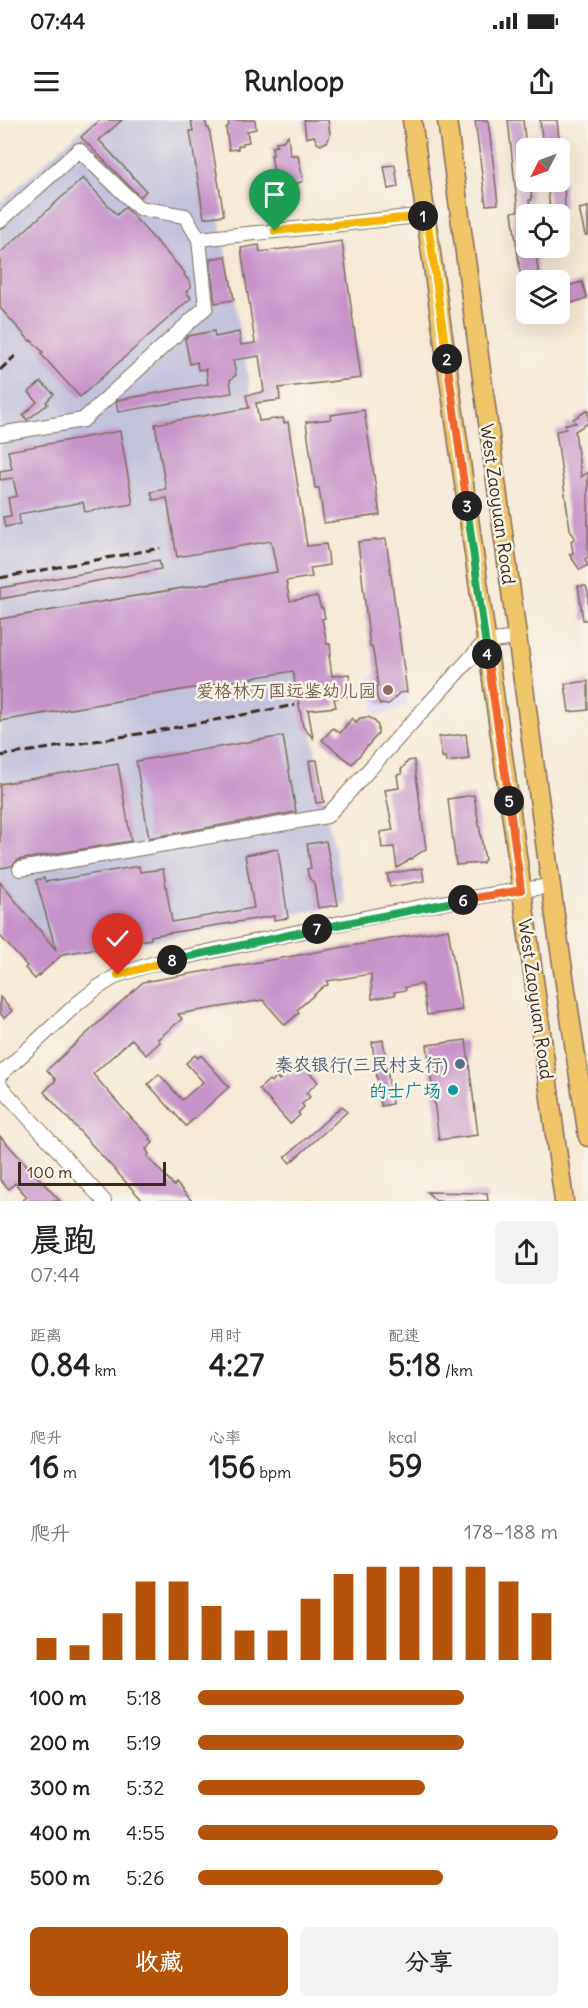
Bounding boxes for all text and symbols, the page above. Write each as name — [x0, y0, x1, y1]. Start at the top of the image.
text: 07:44 — [30, 7, 85, 35]
text: Runloop — [244, 64, 344, 98]
icon: menu — [30, 65, 63, 98]
icon: share — [525, 65, 558, 98]
north arrow — [516, 138, 570, 192]
map controls — [516, 138, 570, 324]
pin — [249, 169, 300, 231]
icon: arrive — [258, 178, 291, 211]
pin: 1 — [408, 201, 438, 231]
button: locate — [516, 204, 570, 258]
text: 1 — [420, 206, 426, 226]
button: layers — [516, 270, 570, 324]
pin: 2 — [432, 344, 462, 374]
text: 2 — [443, 349, 451, 369]
street label: West Zaoyuan Road — [475, 422, 521, 586]
pin: 3 — [452, 491, 482, 521]
text: 3 — [462, 496, 472, 516]
pin: 4 — [472, 639, 502, 669]
text: 4 — [482, 644, 492, 664]
place label: 爱格林万国远鉴幼儿园 — [196, 679, 376, 702]
marker: 爱格林万国远鉴幼儿园 — [381, 683, 395, 697]
pin: 5 — [494, 786, 524, 816]
text: 5 — [504, 791, 514, 811]
pin: 6 — [448, 885, 478, 915]
text: 6 — [458, 890, 468, 910]
pin — [92, 913, 143, 975]
pin: 7 — [302, 914, 332, 944]
street label: West Zaoyuan Road — [513, 917, 559, 1081]
text: 7 — [313, 919, 321, 939]
icon: check — [101, 922, 134, 955]
pin: 8 — [157, 945, 187, 975]
text: 8 — [167, 950, 177, 970]
place label: 秦农银行(三民村支行) — [275, 1053, 448, 1076]
marker: 秦农银行(三民村支行) — [453, 1057, 467, 1071]
place label: 的士广场 — [369, 1079, 441, 1102]
marker: 的士广场 — [446, 1083, 460, 1097]
scale bar — [18, 1159, 166, 1186]
text: 100 m — [27, 1162, 72, 1182]
text: 晨跑 — [30, 1218, 96, 1260]
button: share — [495, 1221, 558, 1284]
text: 07:44 — [30, 1262, 80, 1287]
text: 距离 — [30, 1325, 62, 1345]
text: 用时 — [209, 1325, 241, 1345]
text: 配速 — [388, 1325, 420, 1345]
text: 0.84 — [30, 1346, 91, 1384]
text: 4:27 — [209, 1346, 264, 1384]
text: 5:18 — [388, 1346, 441, 1384]
text: km — [91, 1360, 117, 1380]
text: /km — [441, 1360, 473, 1380]
text: 爬升 — [30, 1427, 62, 1447]
text: 心率 — [209, 1427, 241, 1447]
text: kcal — [388, 1427, 417, 1447]
text: 59 — [388, 1447, 423, 1485]
text: 16 — [30, 1448, 59, 1486]
text: 156 — [209, 1448, 255, 1486]
text: m — [59, 1462, 77, 1482]
text: bpm — [255, 1462, 291, 1482]
text: 178–188 m — [464, 1519, 558, 1544]
text: 爬升 — [30, 1520, 70, 1545]
text: 100 m — [30, 1685, 87, 1710]
text: 5:18 — [126, 1685, 161, 1710]
text: 200 m — [30, 1730, 90, 1755]
text: 5:19 — [126, 1730, 161, 1755]
text: 300 m — [30, 1775, 90, 1800]
text: 5:32 — [126, 1775, 164, 1800]
text: 400 m — [30, 1820, 90, 1845]
text: 4:55 — [126, 1820, 165, 1845]
text: 500 m — [30, 1865, 90, 1890]
text: 5:26 — [126, 1865, 165, 1890]
button: 收藏 — [30, 1927, 288, 1996]
button: 分享 — [300, 1927, 558, 1996]

